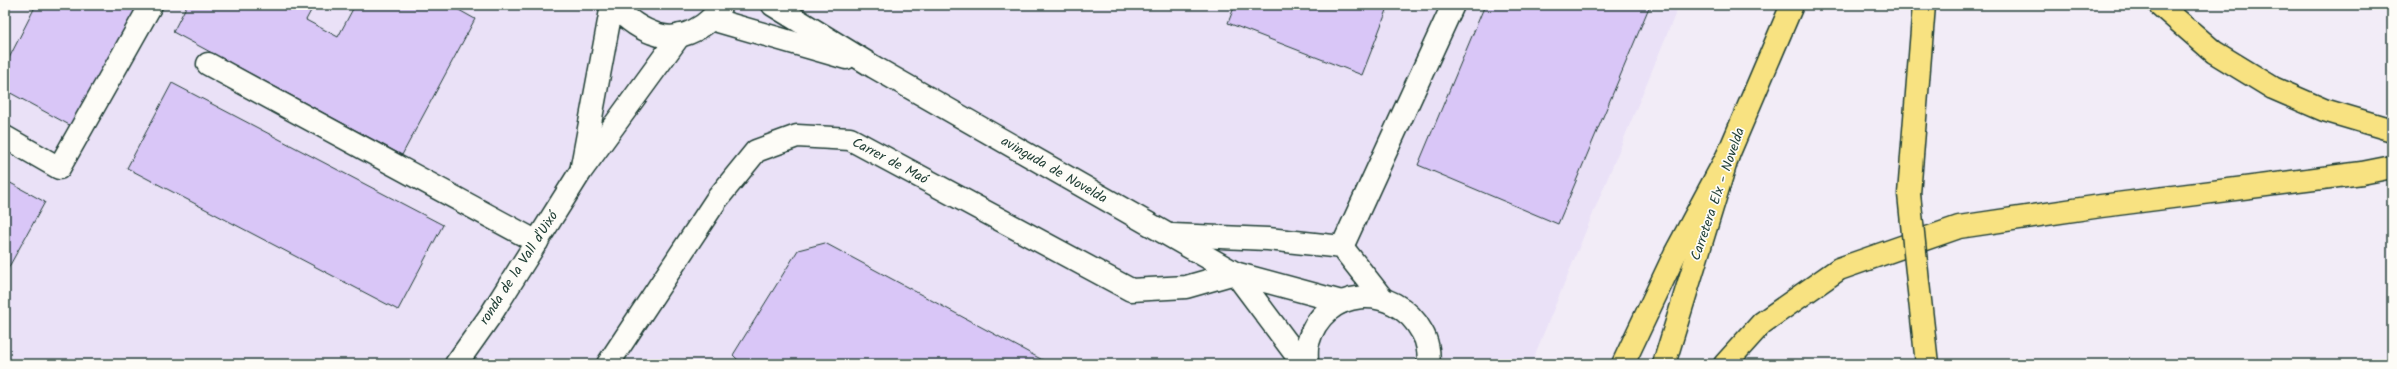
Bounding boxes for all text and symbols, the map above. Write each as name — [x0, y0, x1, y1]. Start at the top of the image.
street label: Carretera Elx - Novelda — [1685, 125, 1751, 263]
street label: avinguda de Novelda — [997, 131, 1111, 209]
street label: Carrer de Maó — [848, 132, 933, 191]
street label: ronda de la Vall d'Uixó — [474, 206, 564, 329]

